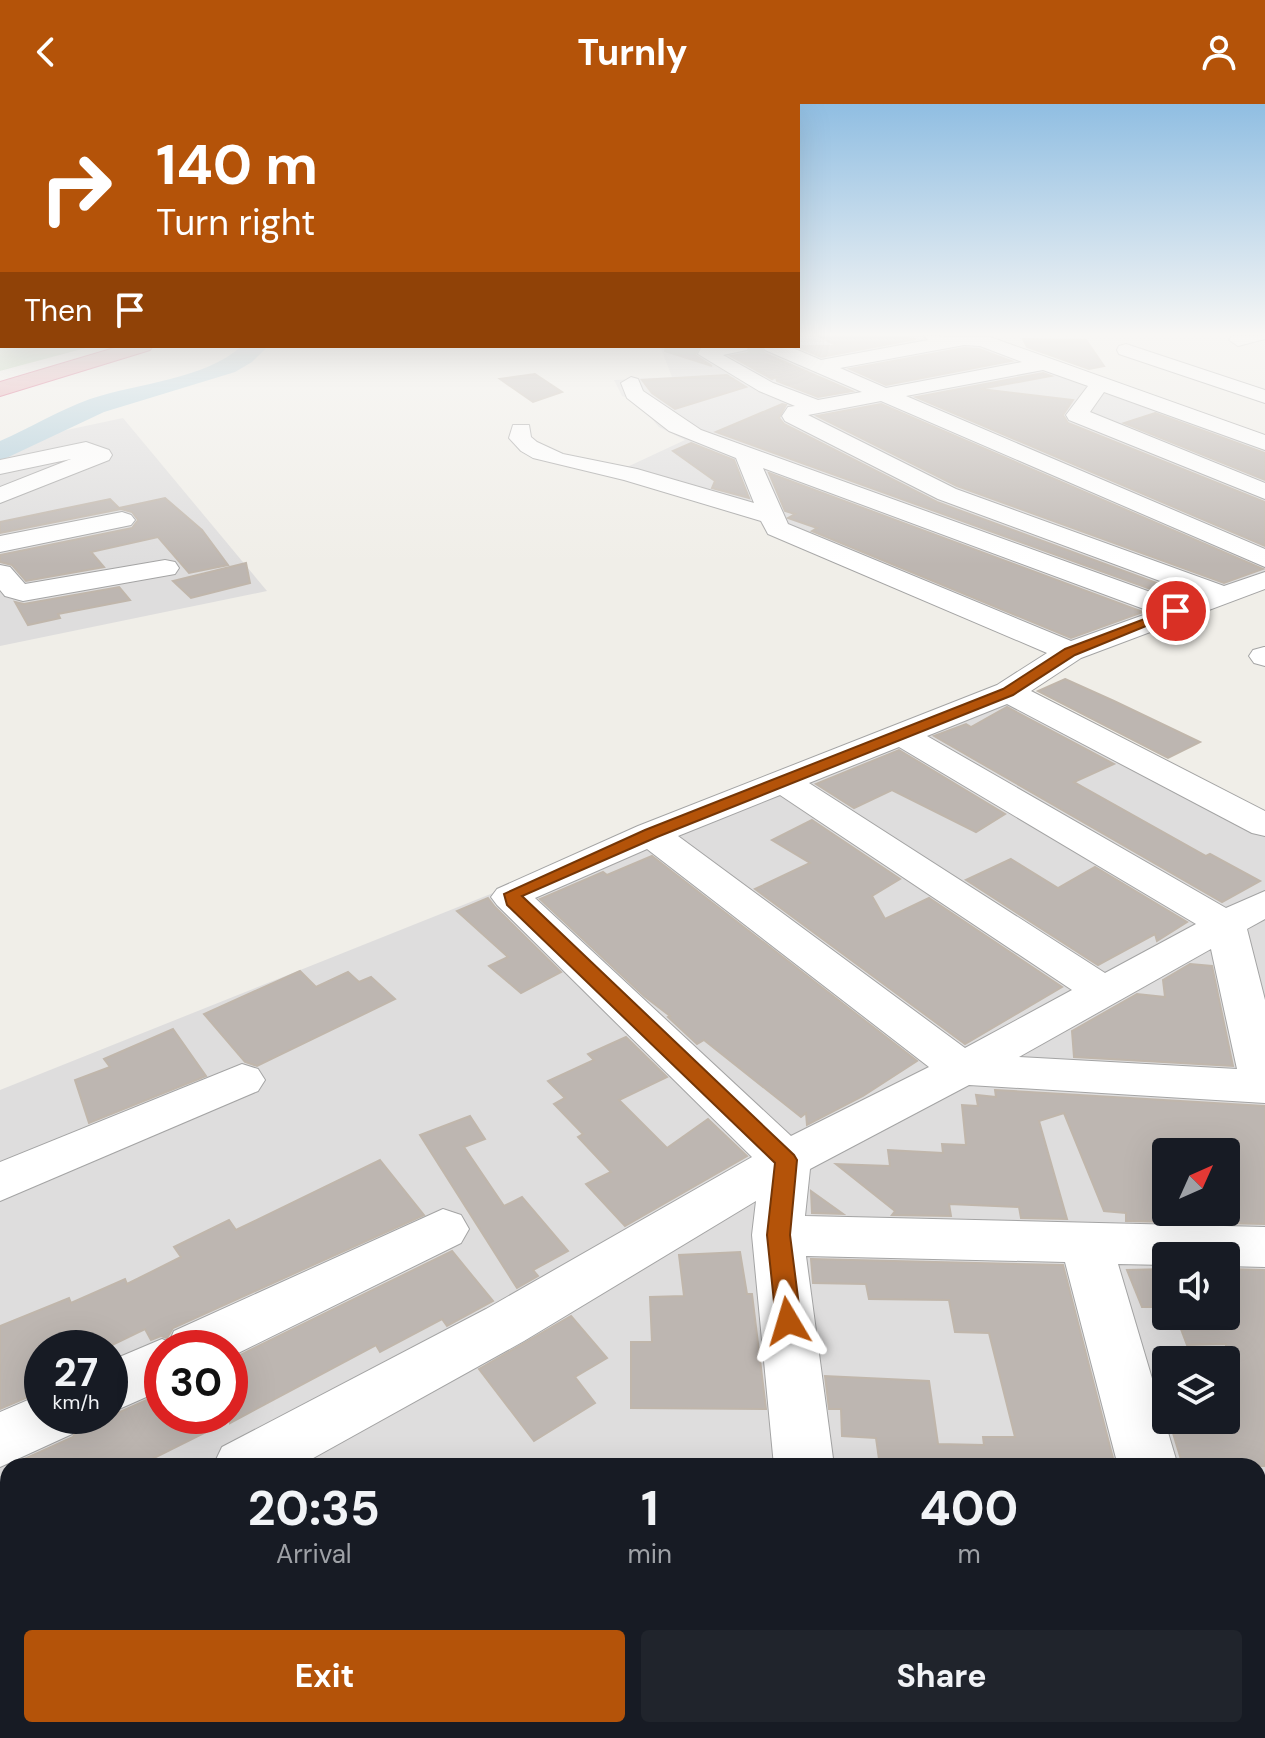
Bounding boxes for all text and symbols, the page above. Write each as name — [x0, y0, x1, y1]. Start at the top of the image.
text: Turnly — [577, 29, 688, 76]
icon: back — [24, 30, 68, 74]
icon: person — [1197, 30, 1241, 74]
text: 140 m — [156, 128, 318, 201]
icon: right — [24, 136, 128, 240]
text: Turn right — [156, 199, 315, 246]
icon: arrive — [108, 288, 152, 332]
text: Then — [24, 291, 92, 330]
pin — [1142, 577, 1210, 645]
icon: arrive — [1154, 589, 1198, 633]
north arrow — [1152, 1138, 1240, 1226]
map controls — [1152, 1138, 1240, 1434]
button: sound — [1152, 1242, 1240, 1330]
position arrow — [746, 1279, 830, 1363]
speed limit sign: 30 — [144, 1330, 248, 1434]
text: 27 — [54, 1346, 98, 1398]
button: layers — [1152, 1346, 1240, 1434]
text: km/h — [52, 1389, 100, 1415]
text: 20:35 — [248, 1477, 380, 1540]
text: 1 — [641, 1477, 658, 1540]
text: 400 — [920, 1477, 1018, 1540]
text: Arrival — [276, 1537, 352, 1571]
text: min — [628, 1537, 672, 1571]
text: m — [957, 1537, 981, 1571]
button: Exit — [24, 1630, 625, 1722]
button: Share — [641, 1630, 1242, 1722]

